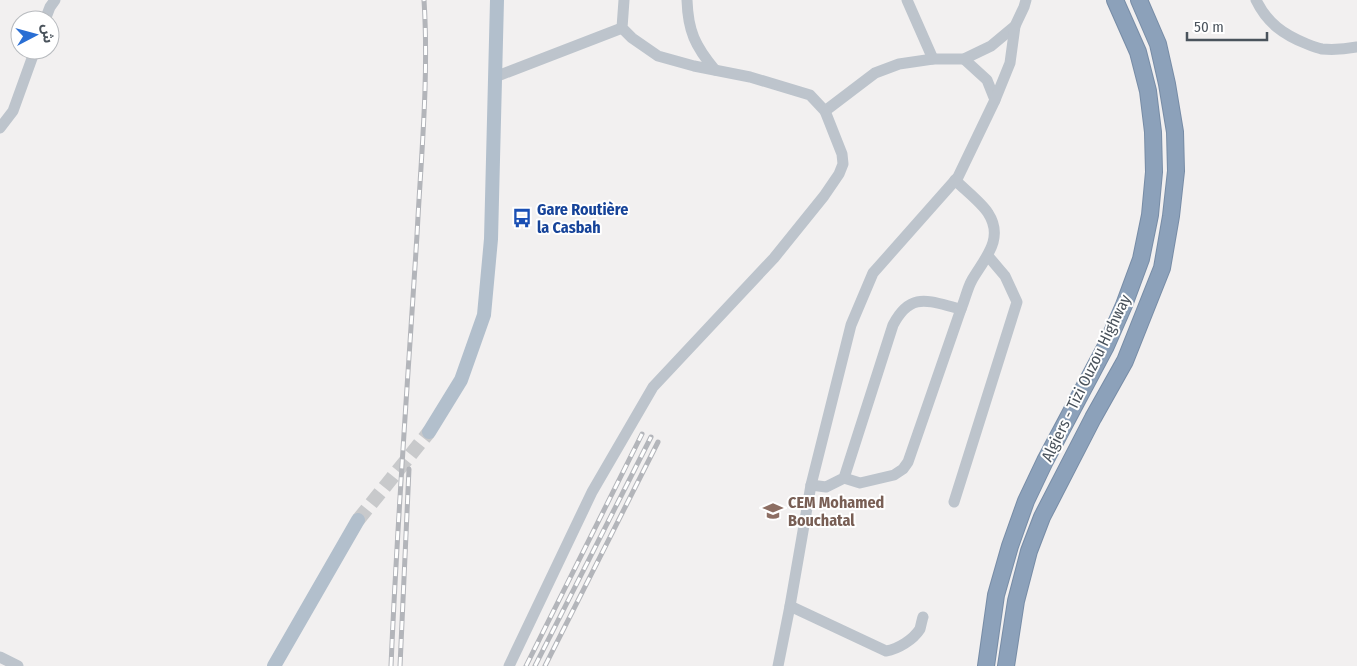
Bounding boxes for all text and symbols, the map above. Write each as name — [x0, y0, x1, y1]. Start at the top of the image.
north arrow — [10, 10, 60, 60]
scale bar — [1187, 10, 1267, 42]
text: 50 m — [1194, 18, 1224, 36]
text: ش — [38, 23, 57, 44]
place label: Gare Routière la Casbah — [537, 200, 628, 237]
bus stop icon: Gare Routière la Casbah — [511, 207, 533, 229]
street label: Algiers - Tizi Ouzou Highway — [1037, 291, 1135, 464]
place label: CEM Mohamed Bouchatal — [788, 493, 884, 530]
school or university icon: CEM Mohamed Bouchatal — [762, 500, 784, 522]

